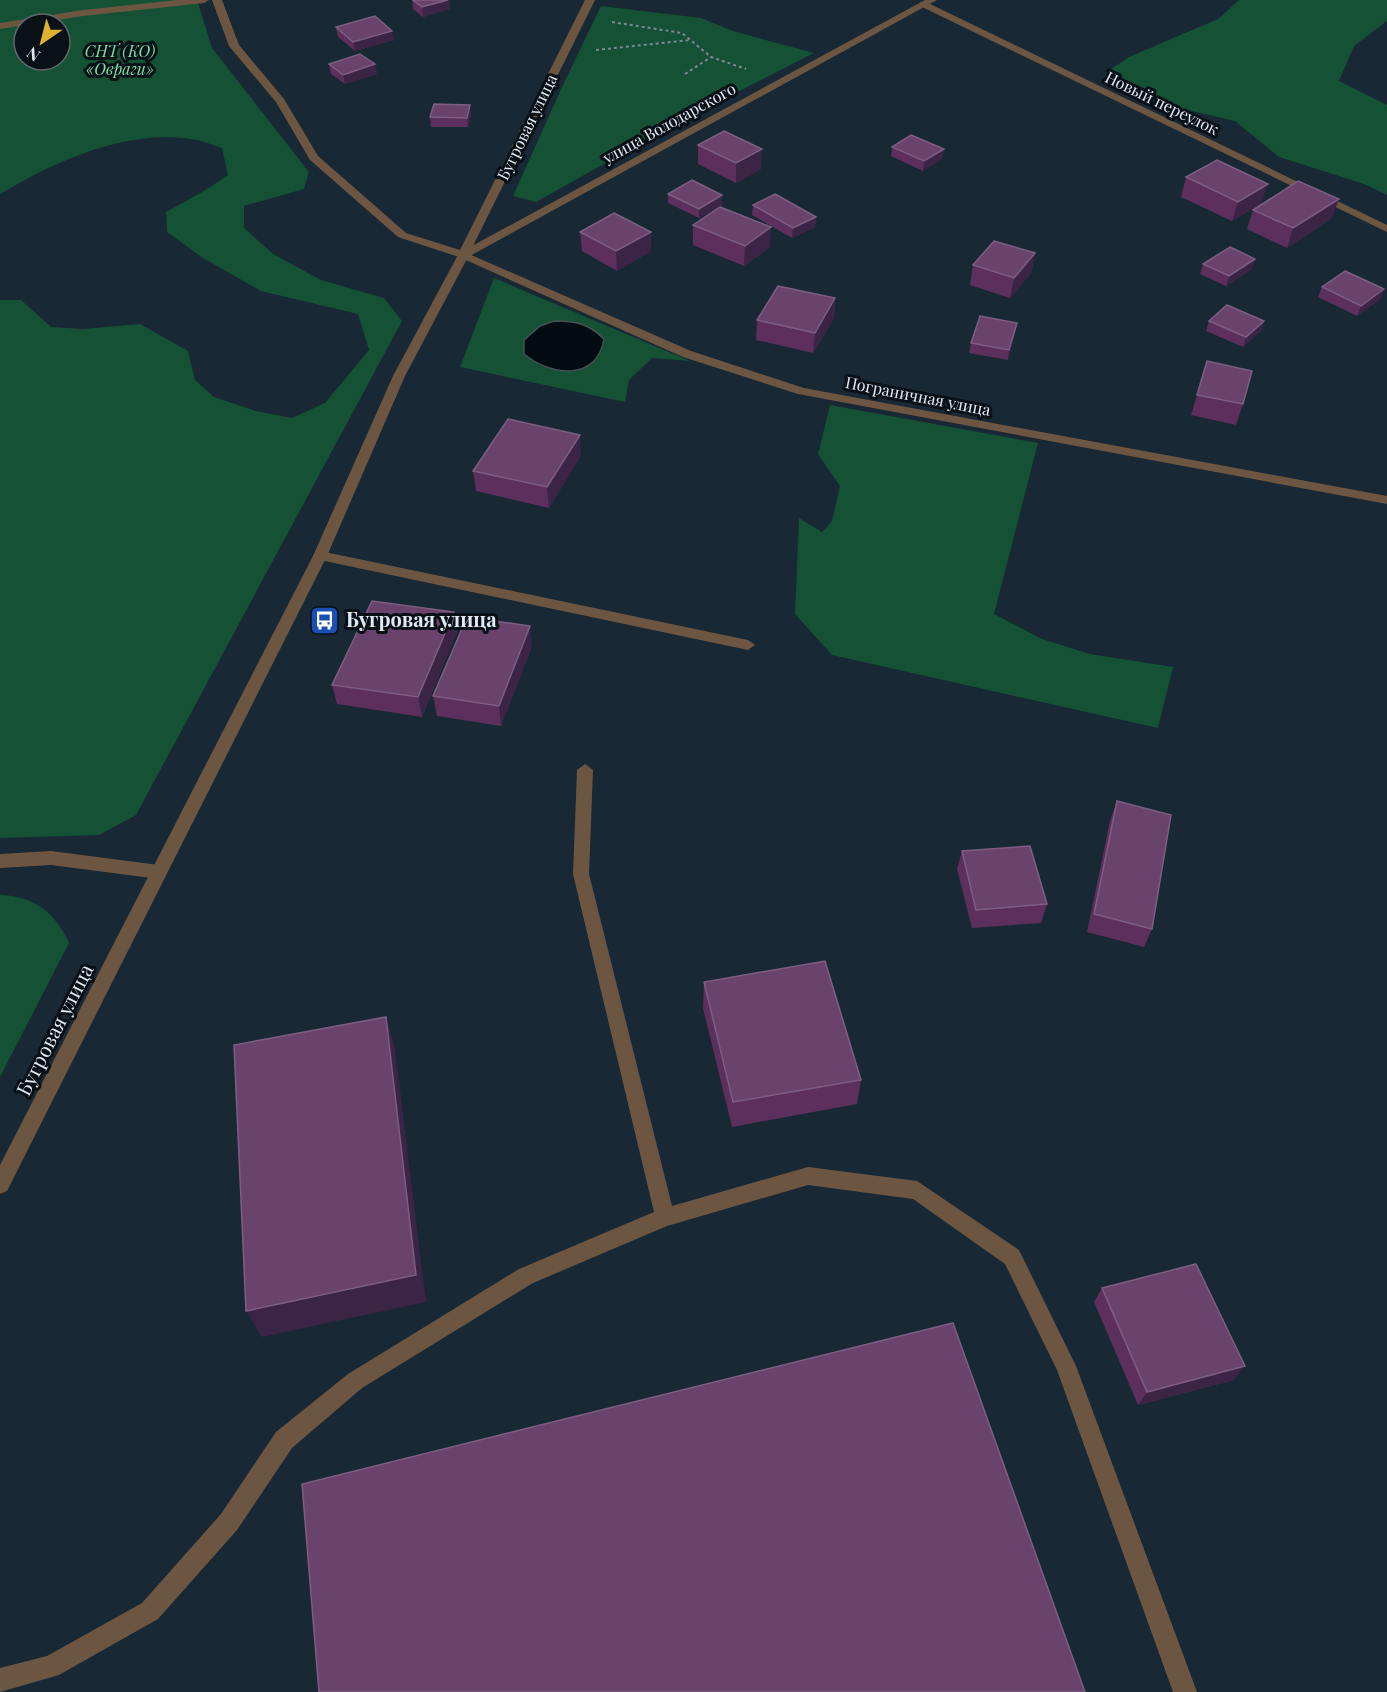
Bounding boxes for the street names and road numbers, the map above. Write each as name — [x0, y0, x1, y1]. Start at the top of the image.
street label: Новый переулок — [1102, 66, 1222, 139]
street label: Бугровая улица — [492, 70, 561, 183]
street label: улица Володарского — [598, 77, 739, 168]
street label: Пограничная улица — [844, 371, 993, 420]
street label: Бугровая улица — [9, 959, 98, 1100]

